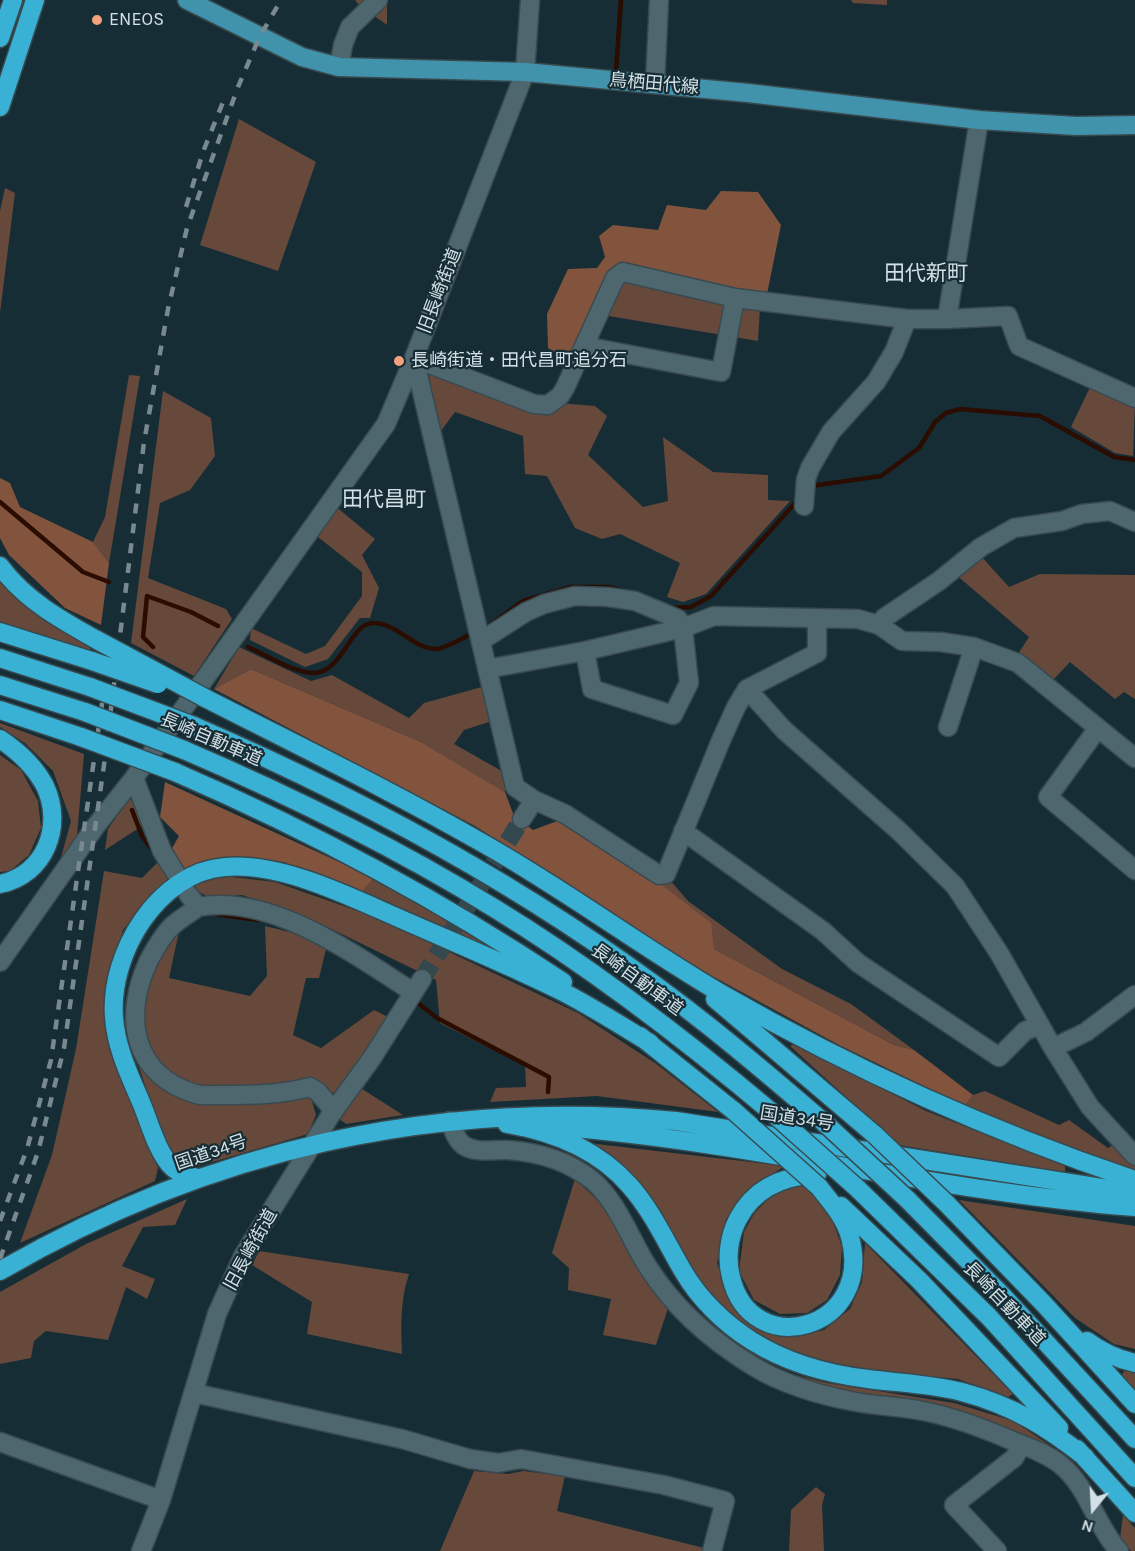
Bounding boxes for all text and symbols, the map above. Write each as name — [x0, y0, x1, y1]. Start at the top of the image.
place label: ENEOS — [109, 9, 164, 31]
marker: ENEOS — [90, 13, 104, 27]
street label: 鳥栖田代線 — [608, 69, 700, 99]
street label: 旧長崎街道 — [414, 245, 466, 337]
district label: 田代新町 — [884, 261, 968, 287]
place label: 長崎街道・田代昌町追分石 — [411, 350, 627, 372]
marker: 長崎街道・田代昌町追分石 — [392, 354, 406, 368]
district label: 田代昌町 — [342, 487, 426, 513]
street label: 長崎自動車道 — [157, 709, 265, 771]
street label: 長崎自動車道 — [587, 940, 687, 1020]
street label: 国道34号 — [758, 1102, 836, 1136]
street label: 国道34号 — [172, 1131, 250, 1175]
street label: 旧長崎街道 — [220, 1205, 282, 1295]
street label: 長崎自動車道 — [959, 1258, 1049, 1350]
north arrow — [1063, 1479, 1123, 1539]
text: N — [1079, 1516, 1096, 1537]

